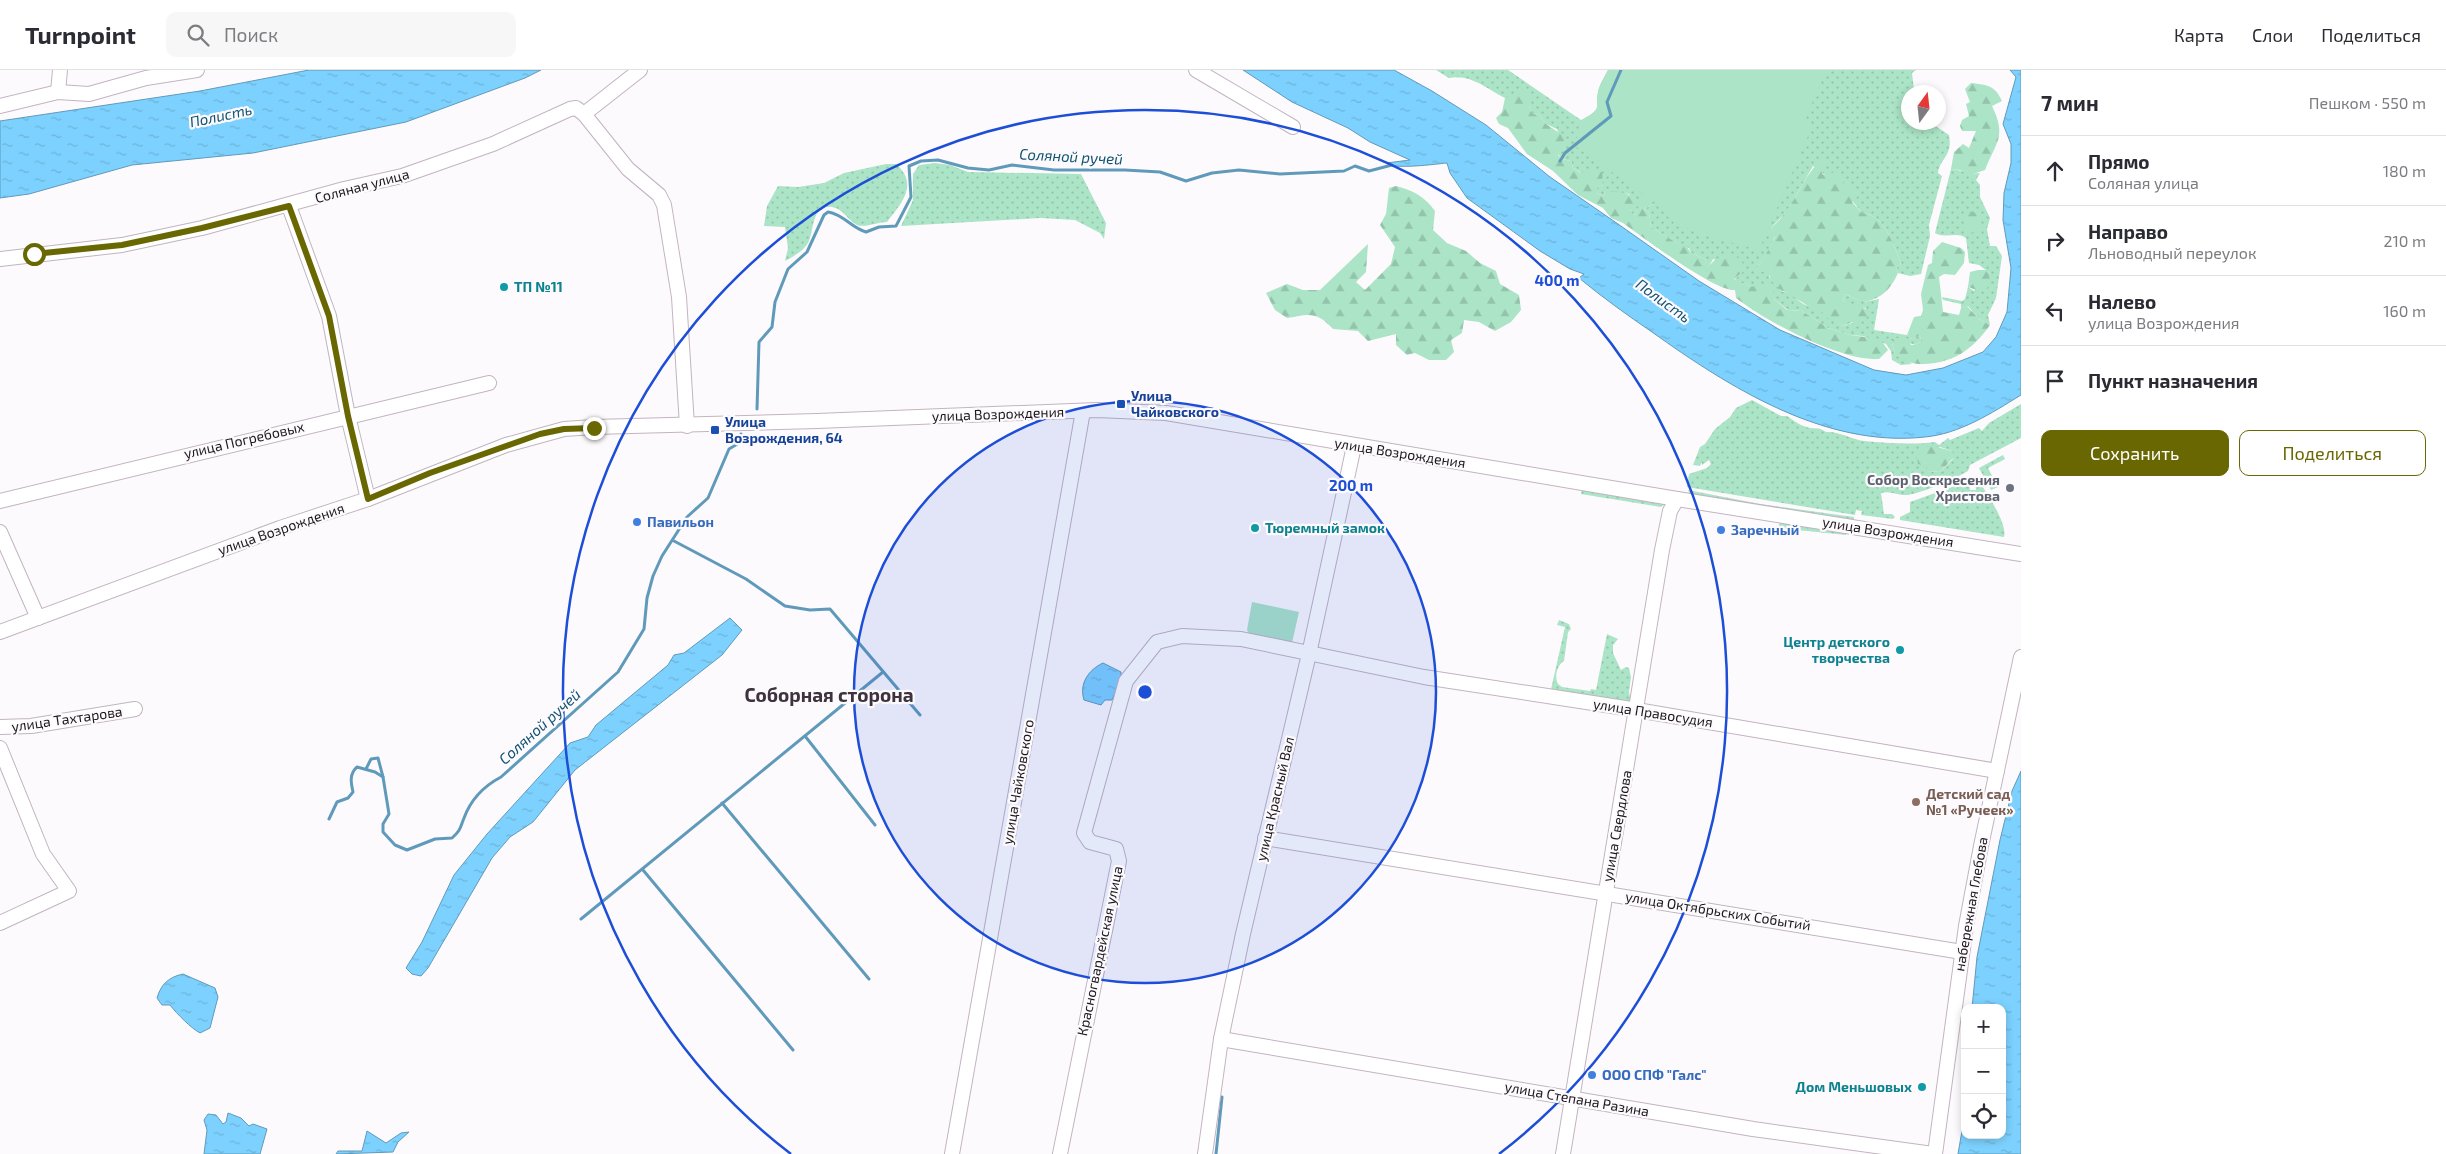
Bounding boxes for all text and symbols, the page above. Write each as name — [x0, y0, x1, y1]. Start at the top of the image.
search box — [166, 12, 516, 57]
text: Turnpoint — [25, 20, 136, 49]
icon: search — [184, 21, 212, 49]
text: Поиск — [224, 23, 278, 46]
text: Карта — [2174, 24, 2224, 46]
text: Слои — [2252, 24, 2293, 46]
text: Поделиться — [2321, 24, 2421, 46]
north arrow — [1901, 85, 1946, 130]
text: 7 мин — [2041, 90, 2099, 115]
text: Пешком · 550 m — [2309, 93, 2426, 112]
water label: Полисть — [188, 100, 254, 130]
water label: Соляной ручей — [1019, 144, 1123, 168]
text: Прямо — [2088, 150, 2150, 173]
icon: ahead — [2041, 157, 2069, 185]
text: 180 m — [2383, 161, 2426, 180]
street label: Соляная улица — [313, 165, 411, 206]
text: Соляная улица — [2088, 173, 2199, 192]
text: Направо — [2088, 220, 2168, 243]
icon: right — [2041, 227, 2069, 255]
text: 210 m — [2383, 231, 2426, 250]
route start — [23, 243, 46, 266]
text: Льноводный переулок — [2088, 243, 2257, 262]
text: 400 m — [1535, 271, 1579, 289]
water label: Полисть — [1633, 274, 1695, 326]
place label: ТП №11 — [514, 278, 563, 295]
marker: ТП №11 — [498, 281, 510, 293]
text: Налево — [2088, 290, 2156, 313]
icon: left — [2041, 297, 2069, 325]
text: 160 m — [2383, 301, 2426, 320]
text: улица Возрождения — [2088, 313, 2240, 332]
icon: arrive — [2041, 367, 2069, 395]
text: Пункт назначения — [2088, 369, 2258, 392]
place label: Улица Чайковского — [1131, 387, 1219, 420]
marker: Улица Чайковского — [1115, 398, 1127, 410]
street label: улица Возрождения — [931, 403, 1065, 424]
place label: Улица Возрождения, 64 — [725, 413, 843, 446]
street label: улица Погребовых — [182, 417, 306, 462]
route end — [583, 417, 606, 440]
marker: Улица Возрождения, 64 — [709, 424, 721, 436]
button: Сохранить — [2041, 430, 2229, 476]
button: Поделиться — [2239, 430, 2426, 476]
street label: улица Возрождения — [1333, 434, 1467, 471]
place label: Собор Воскресения Христова — [1867, 471, 2000, 504]
text: 200 m — [1329, 476, 1373, 494]
marker: Собор Воскресения Христова — [2004, 482, 2016, 494]
street label: улица Возрождения — [215, 499, 346, 558]
place label: Павильон — [647, 513, 714, 530]
street label: улица Возрождения — [1821, 513, 1955, 550]
marker: Павильон — [631, 516, 643, 528]
place label: Тюремный замок — [1265, 519, 1385, 536]
place label: Заречный — [1731, 521, 1799, 538]
marker: Тюремный замок — [1249, 522, 1261, 534]
marker: Заречный — [1715, 524, 1727, 536]
place label: Центр детского творчества — [1783, 633, 1890, 666]
marker: Центр детского творчества — [1894, 644, 1906, 656]
district label: Соборная сторона — [744, 683, 914, 706]
centre of rings — [1136, 683, 1154, 701]
water label: Соляной ручей — [495, 685, 584, 768]
street label: улица Правосудия — [1592, 695, 1714, 730]
street label: улица Тахтарова — [10, 702, 123, 735]
street label: улица Чайковского — [998, 718, 1037, 846]
street label: улица Красный Вал — [1252, 735, 1297, 863]
street label: улица Свердлова — [1598, 769, 1635, 883]
place label: Детский сад №1 «Ручеек» — [1926, 785, 2014, 818]
marker: Детский сад №1 «Ручеек» — [1910, 796, 1922, 808]
street label: набережная Глебова — [1950, 835, 1991, 972]
street label: Красногвардейская улица — [1073, 864, 1126, 1037]
street label: улица Октябрьских Событий — [1624, 887, 1812, 934]
map controls — [1961, 1004, 2006, 1139]
button: + — [1961, 1004, 2006, 1049]
button: − — [1961, 1049, 2006, 1094]
place label: ООО СПФ "Галс" — [1602, 1066, 1707, 1083]
marker: ООО СПФ "Галс" — [1586, 1069, 1598, 1081]
street label: улица Степана Разина — [1504, 1077, 1651, 1120]
place label: Дом Меньшовых — [1796, 1078, 1912, 1095]
marker: Дом Меньшовых — [1916, 1081, 1928, 1093]
button: locate — [1961, 1094, 2006, 1139]

